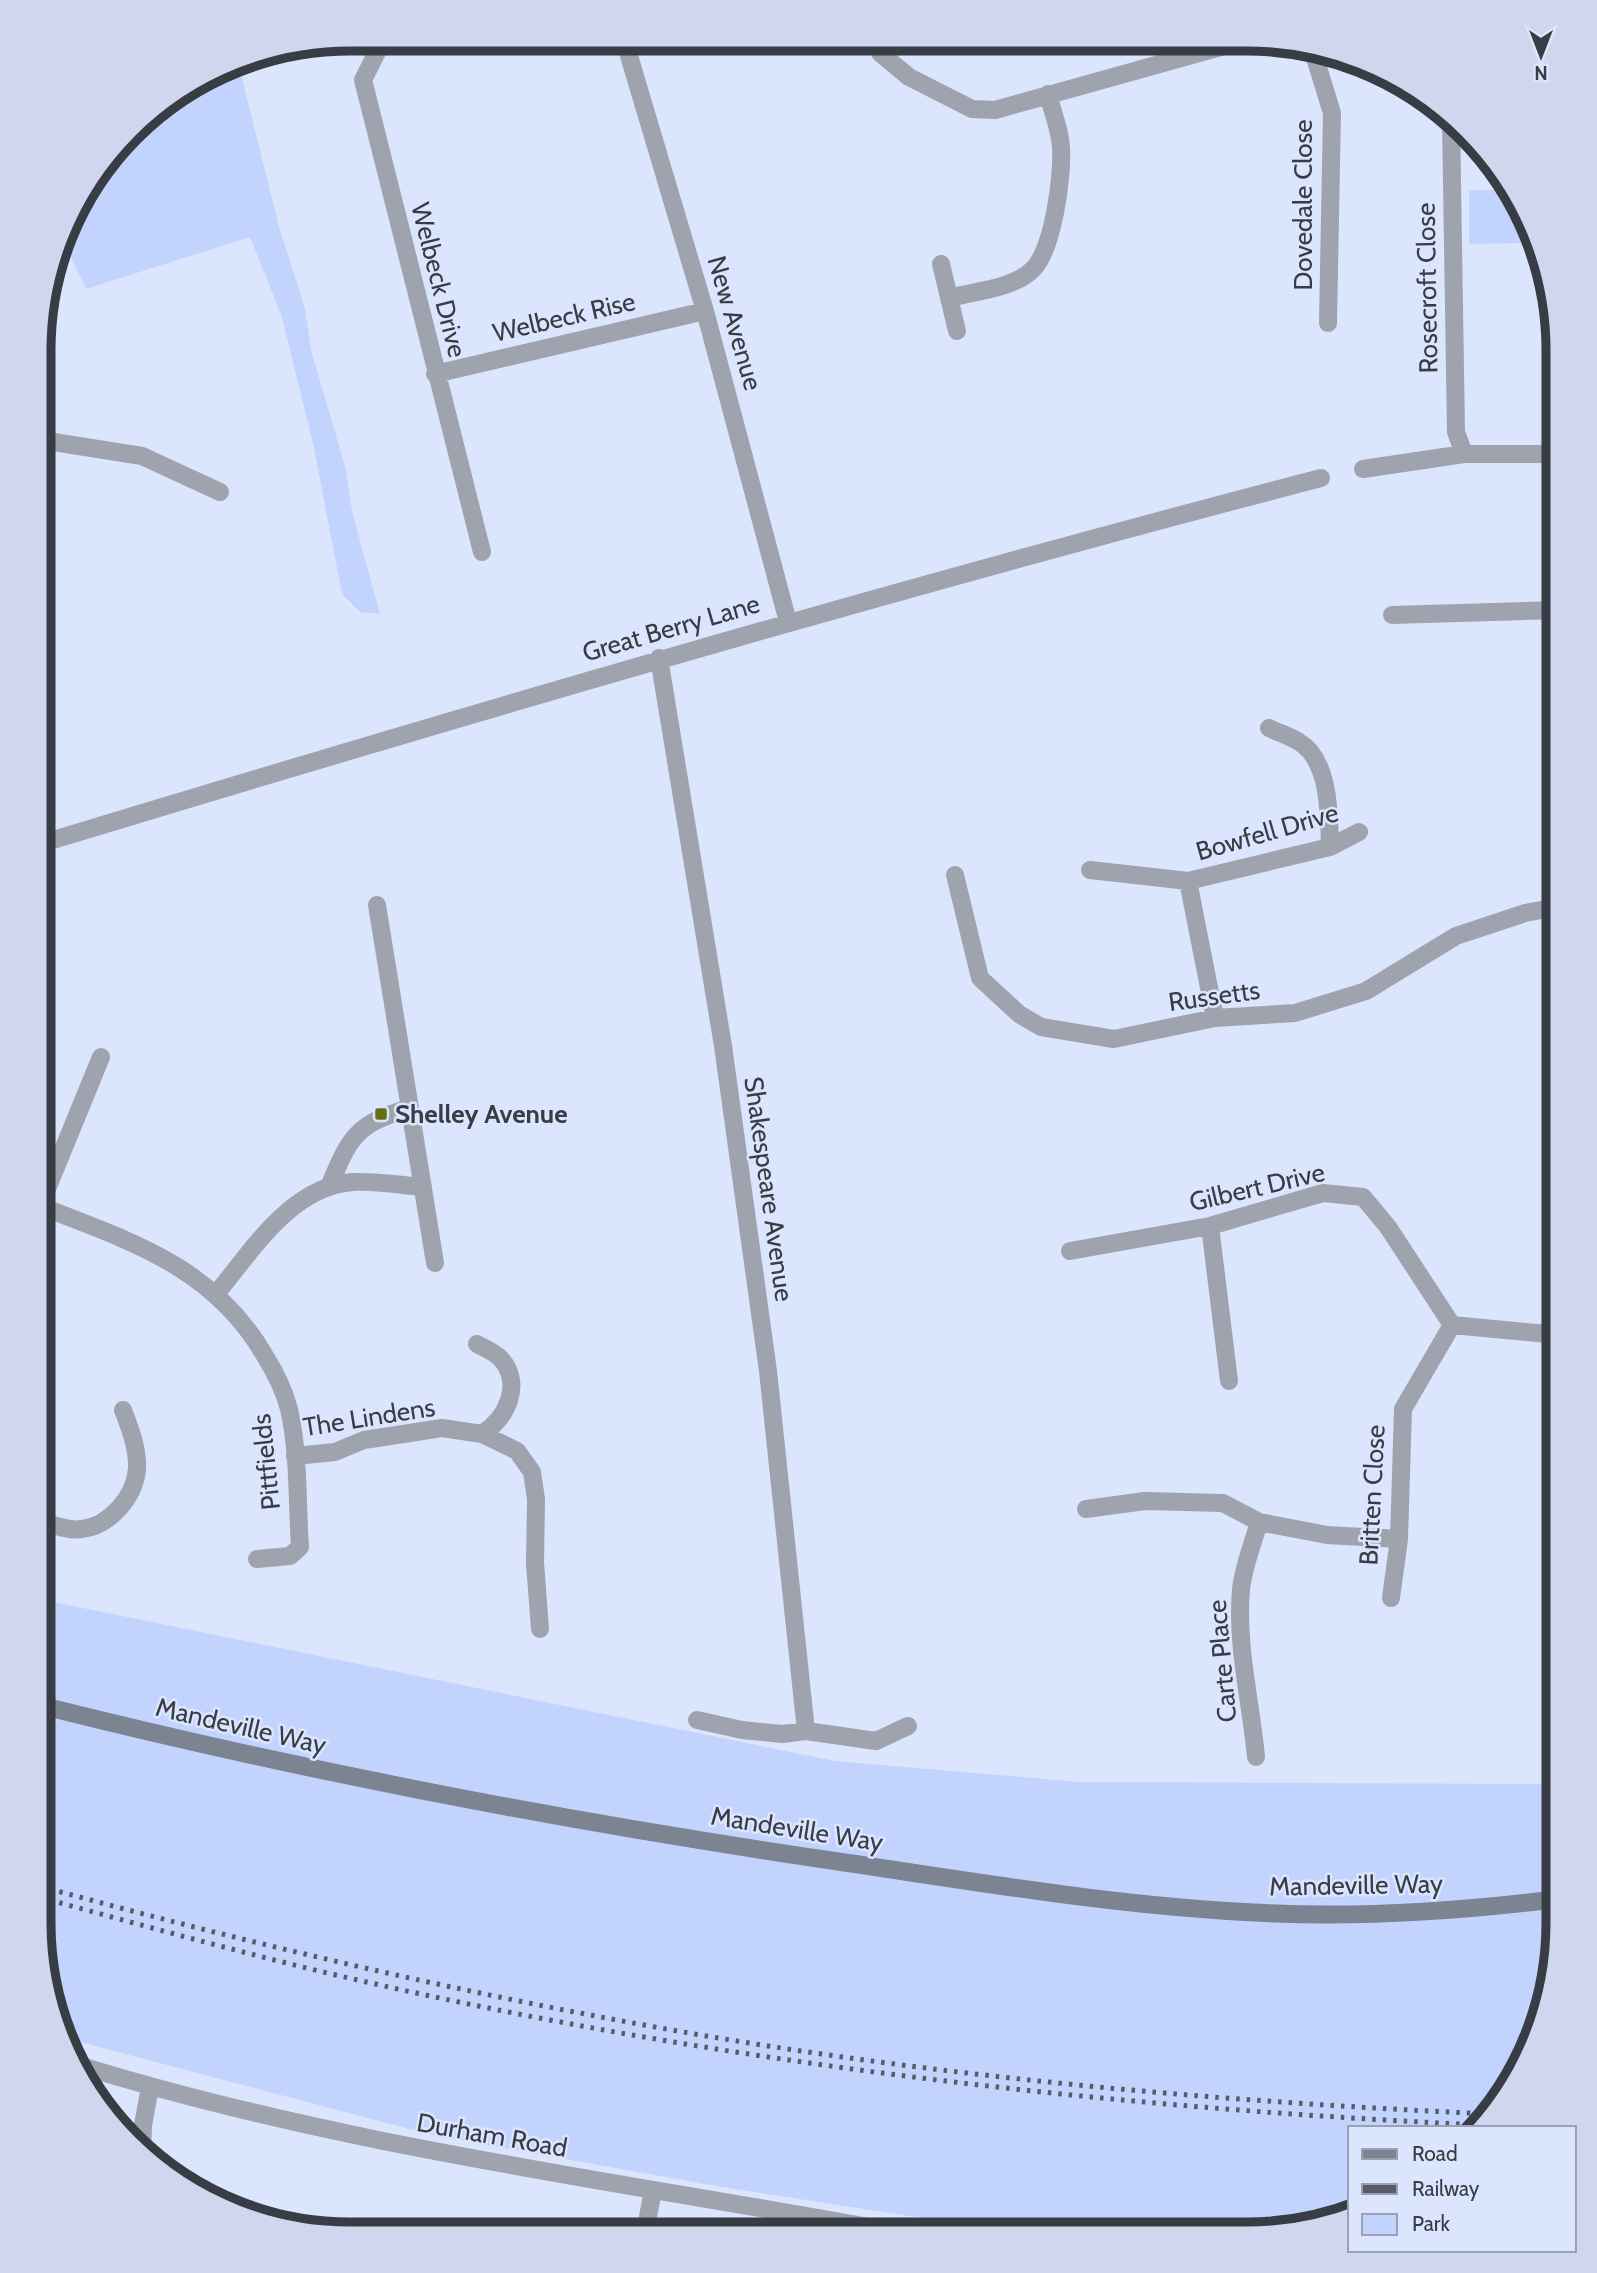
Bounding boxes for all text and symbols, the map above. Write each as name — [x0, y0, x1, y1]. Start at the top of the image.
north arrow — [1506, 21, 1576, 91]
text: N — [1534, 61, 1548, 84]
street label: Dovedale Close — [1287, 119, 1319, 291]
street label: Welbeck Drive — [404, 199, 474, 361]
street label: Rosecroft Close — [1410, 202, 1444, 374]
street label: New Avenue — [701, 252, 769, 394]
street label: Welbeck Rise — [490, 285, 638, 349]
street label: Great Berry Lane — [579, 587, 763, 669]
street label: Bowfell Drive — [1192, 796, 1342, 868]
street label: Russetts — [1166, 974, 1262, 1018]
street label: Shakespeare Avenue — [737, 1075, 801, 1303]
place label: Shelley Avenue — [395, 1098, 568, 1130]
marker: Shelley Avenue — [373, 1106, 389, 1122]
street label: Gilbert Drive — [1186, 1156, 1328, 1218]
street label: The Lindens — [301, 1391, 437, 1443]
street label: Pittfields — [245, 1412, 287, 1512]
street label: Britten Close — [1352, 1424, 1392, 1566]
street label: Carte Place — [1201, 1598, 1243, 1724]
street label: Mandeville Way — [153, 1691, 329, 1761]
street label: Mandeville Way — [709, 1800, 885, 1858]
street label: Mandeville Way — [1269, 1867, 1443, 1903]
street label: Durham Road — [414, 2106, 570, 2164]
legend — [1348, 2126, 1576, 2252]
text: Road — [1412, 2141, 1458, 2166]
text: Railway — [1412, 2176, 1480, 2201]
text: Park — [1412, 2211, 1450, 2236]

